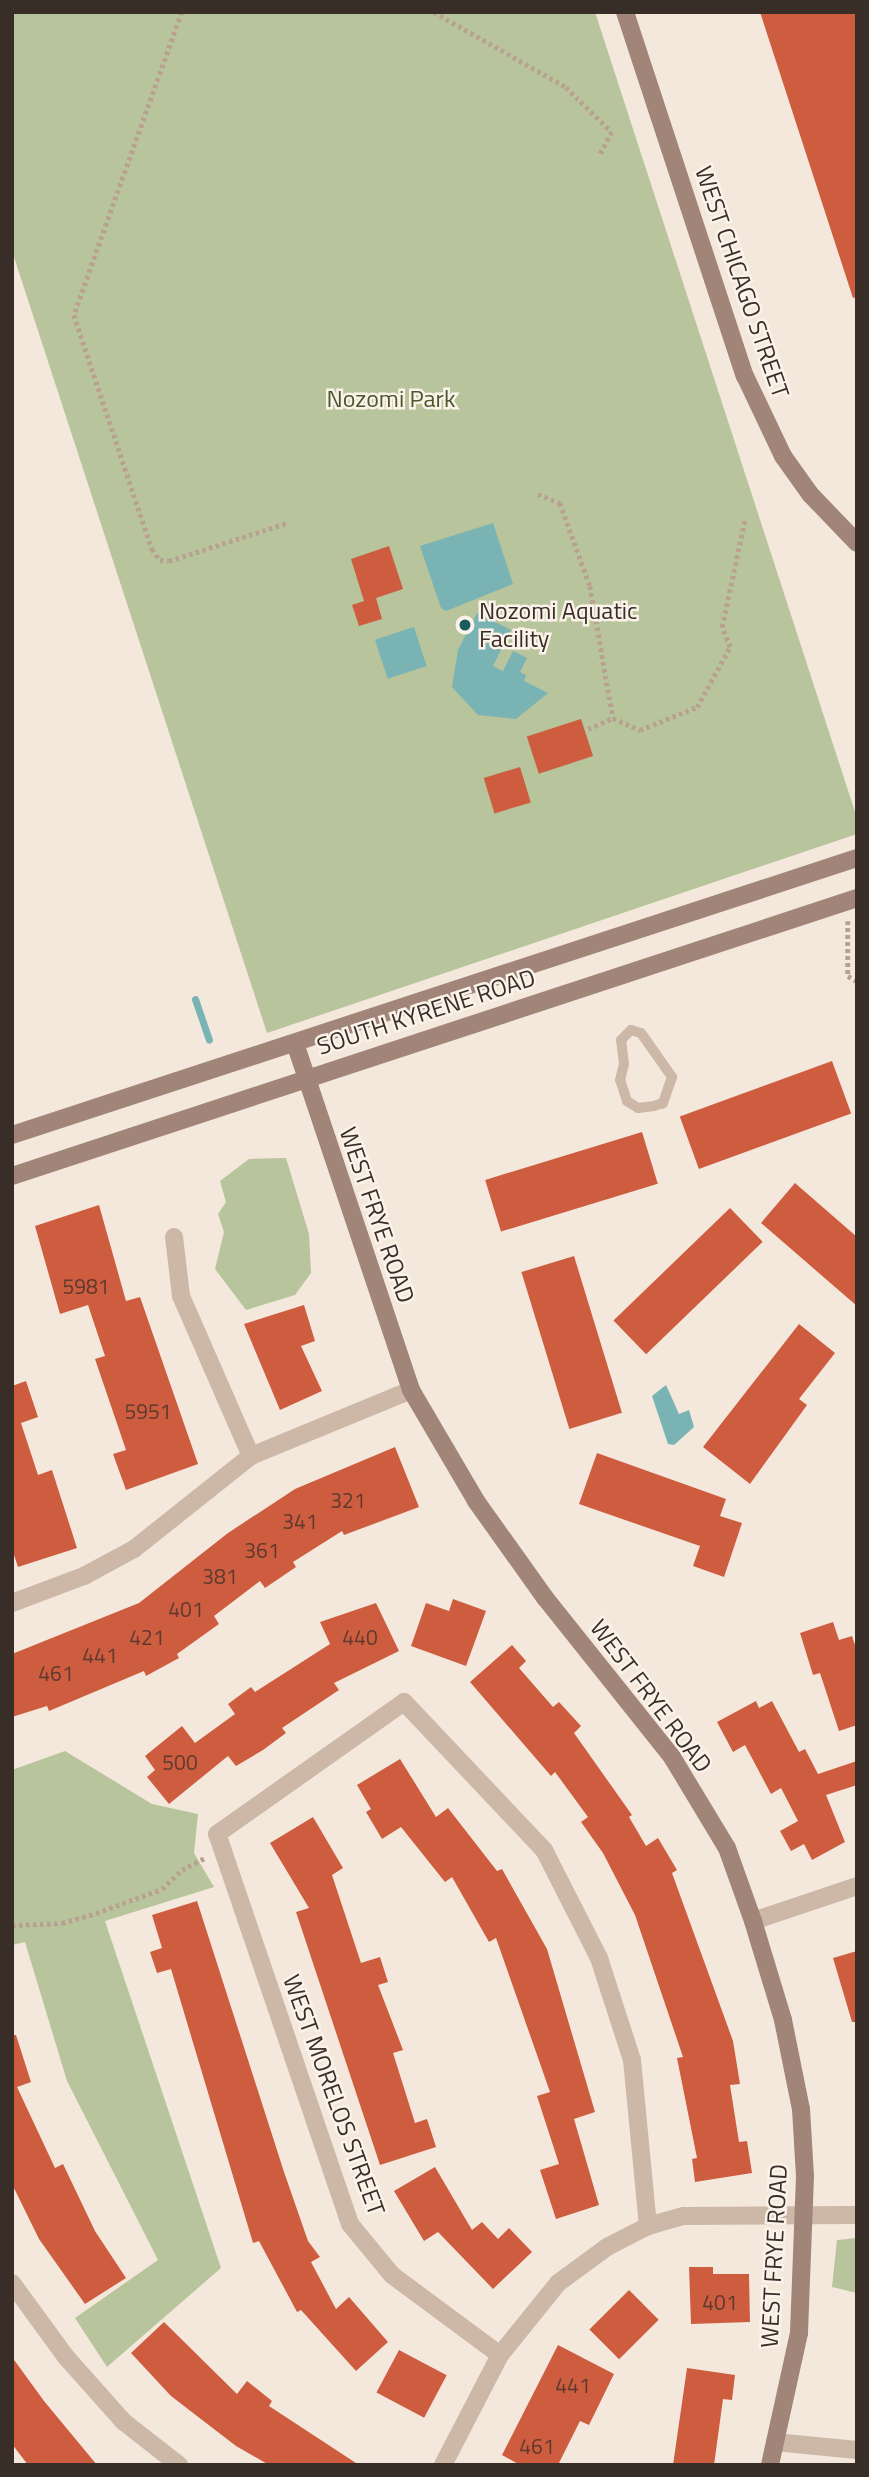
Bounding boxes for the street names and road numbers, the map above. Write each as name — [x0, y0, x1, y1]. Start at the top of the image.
street label: WEST CHICAGO STREET — [689, 162, 795, 402]
street label: SOUTH KYRENE ROAD — [313, 963, 539, 1061]
street label: WEST FRYE ROAD — [333, 1123, 421, 1307]
street label: WEST FRYE ROAD — [584, 1614, 718, 1778]
street label: WEST MORELOS STREET — [277, 1971, 391, 2219]
street label: WEST FRYE ROAD — [755, 2163, 793, 2349]

